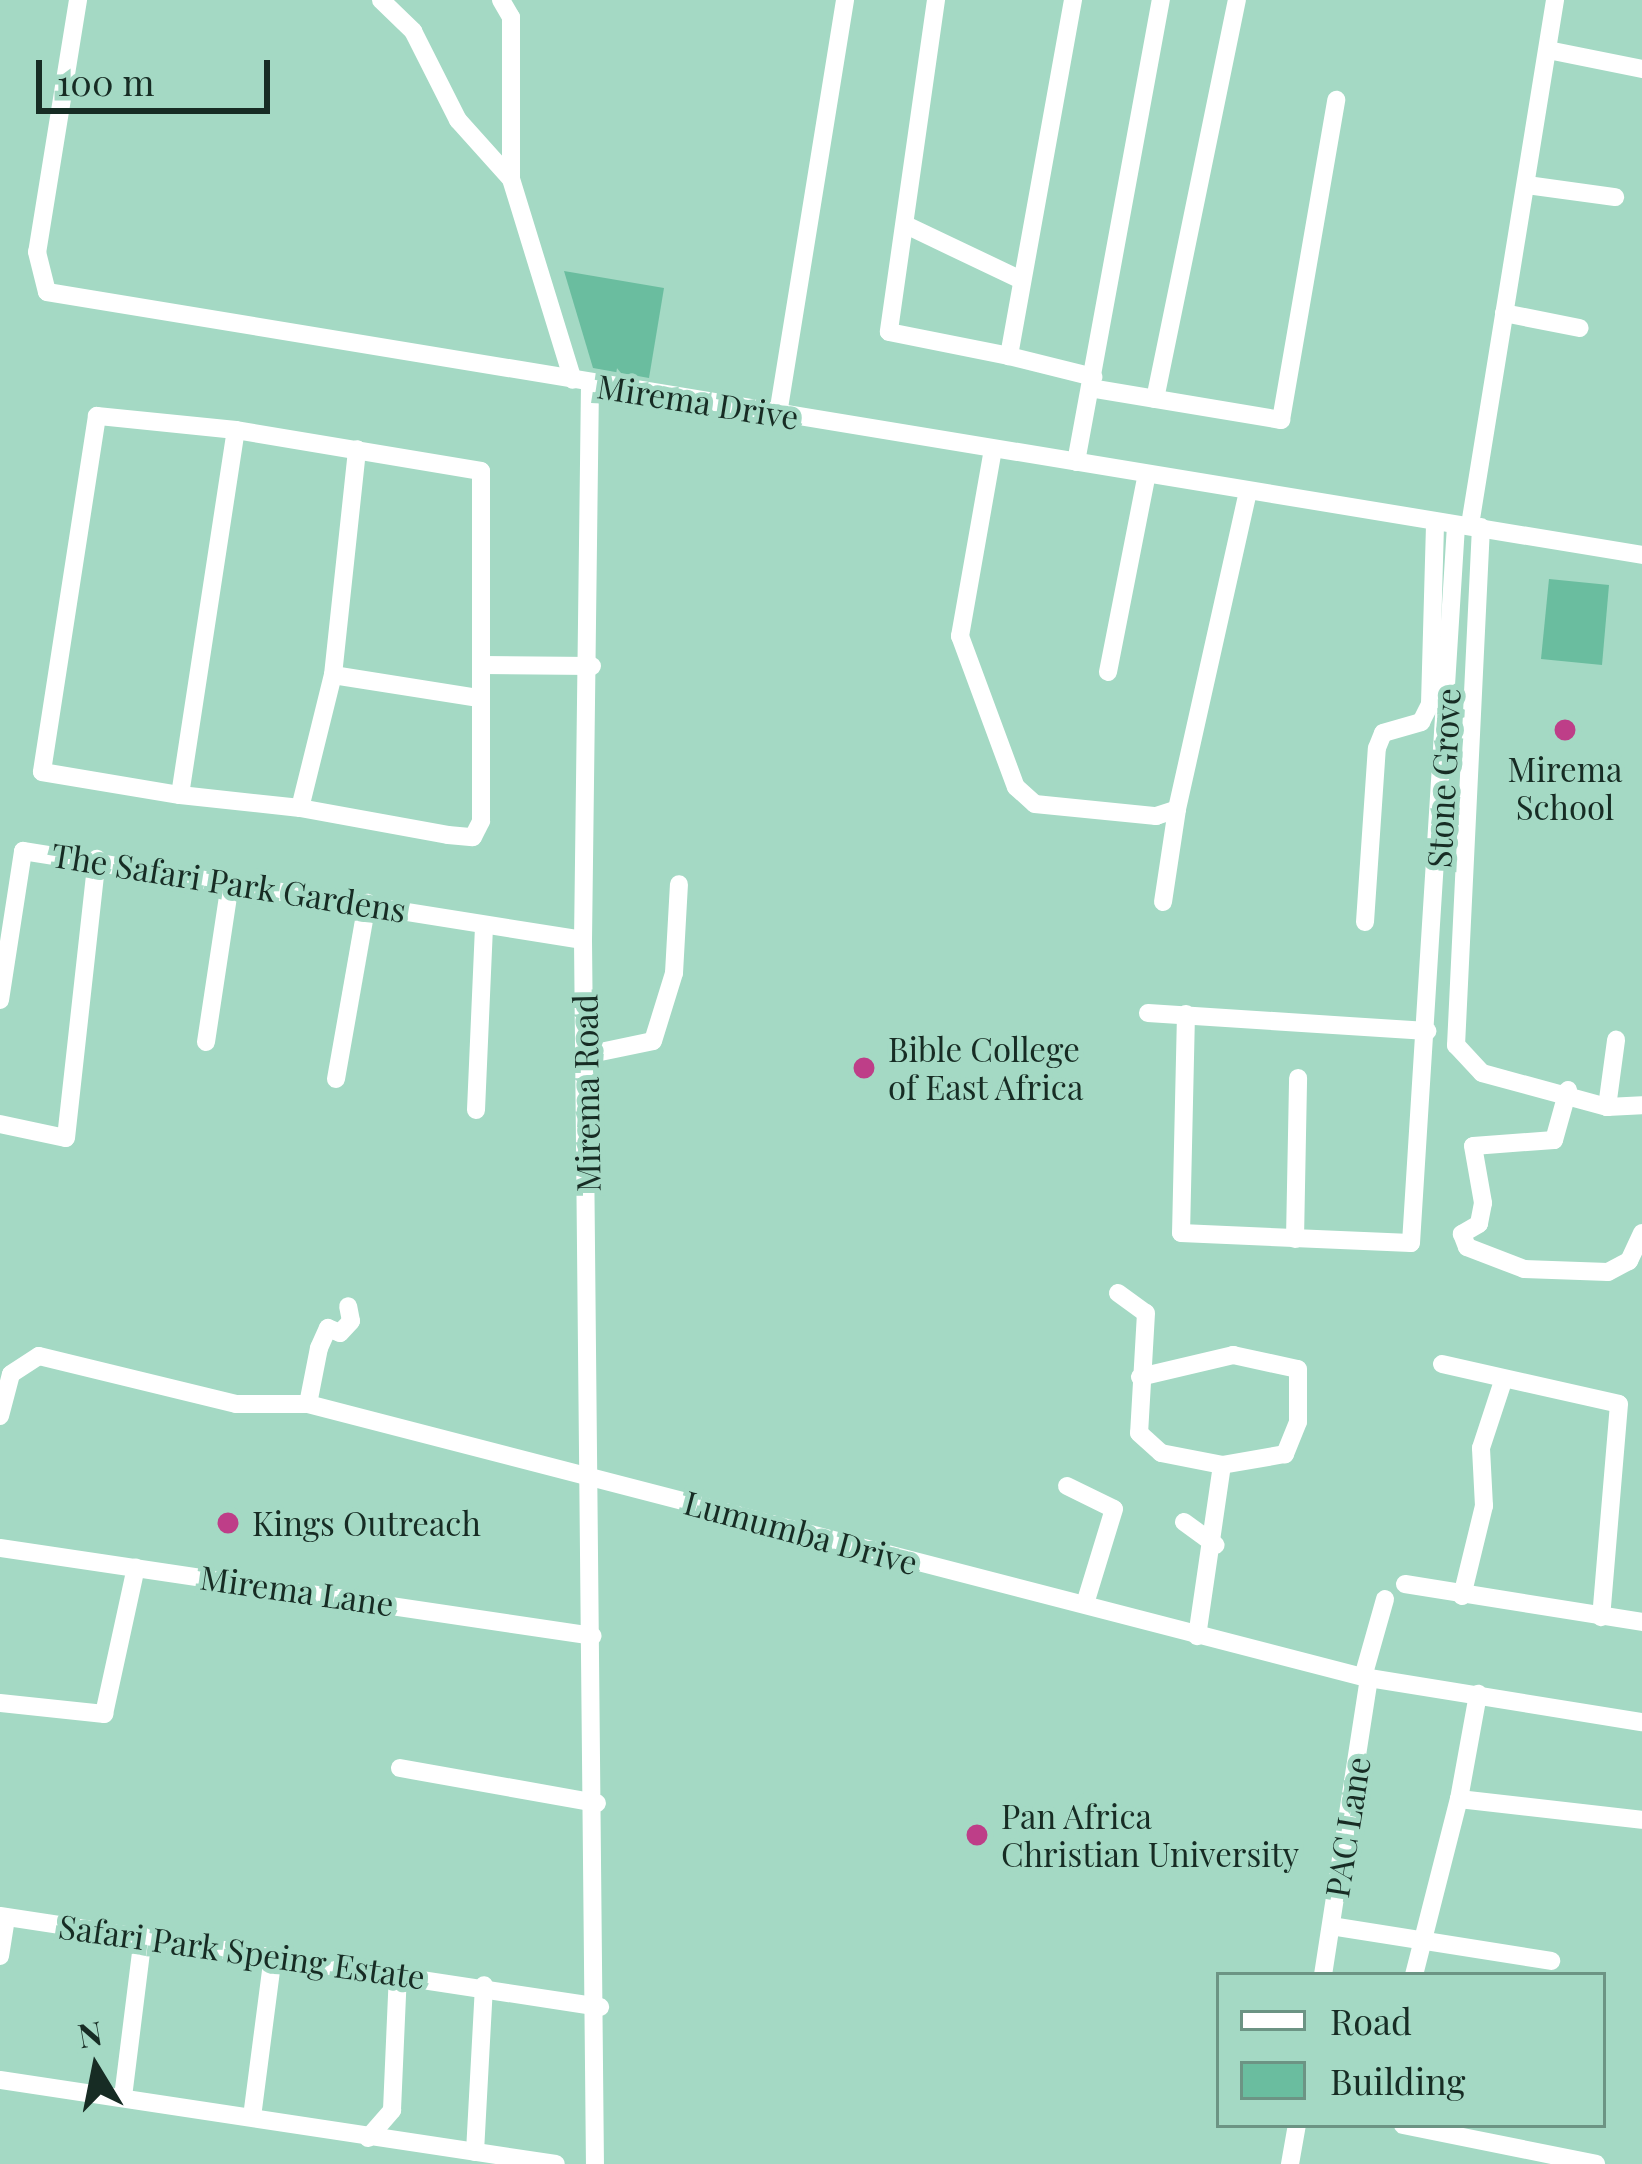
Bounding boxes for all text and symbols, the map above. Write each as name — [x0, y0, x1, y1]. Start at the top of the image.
scale bar — [42, 36, 276, 110]
text: 100 m — [57, 57, 154, 105]
street label: Mirema Drive — [594, 365, 802, 437]
street label: Stone Grove — [1419, 687, 1467, 869]
marker: Mirema School — [1552, 717, 1578, 743]
place label: Mirema School — [1508, 749, 1622, 827]
street label: The Safari Park Gardens — [49, 834, 409, 930]
street label: Mirema Road — [564, 994, 608, 1192]
place label: Bible College of East Africa — [888, 1029, 1085, 1107]
marker: Bible College of East Africa — [851, 1055, 877, 1081]
street label: Lumumba Drive — [680, 1482, 922, 1582]
place label: Kings Outreach — [252, 1503, 481, 1543]
marker: Kings Outreach — [215, 1510, 241, 1536]
street label: Mirema Lane — [198, 1557, 396, 1623]
street label: PAC Lane — [1316, 1754, 1378, 1900]
place label: Pan Africa Christian University — [1001, 1796, 1299, 1874]
marker: Pan Africa Christian University — [964, 1822, 990, 1848]
street label: Safari Park Speing Estate — [56, 1906, 428, 1996]
legend — [1216, 1972, 1606, 2128]
text: Road — [1330, 1996, 1412, 2044]
north arrow — [36, 2008, 156, 2128]
text: N — [74, 2009, 105, 2056]
text: Building — [1330, 2056, 1465, 2104]

